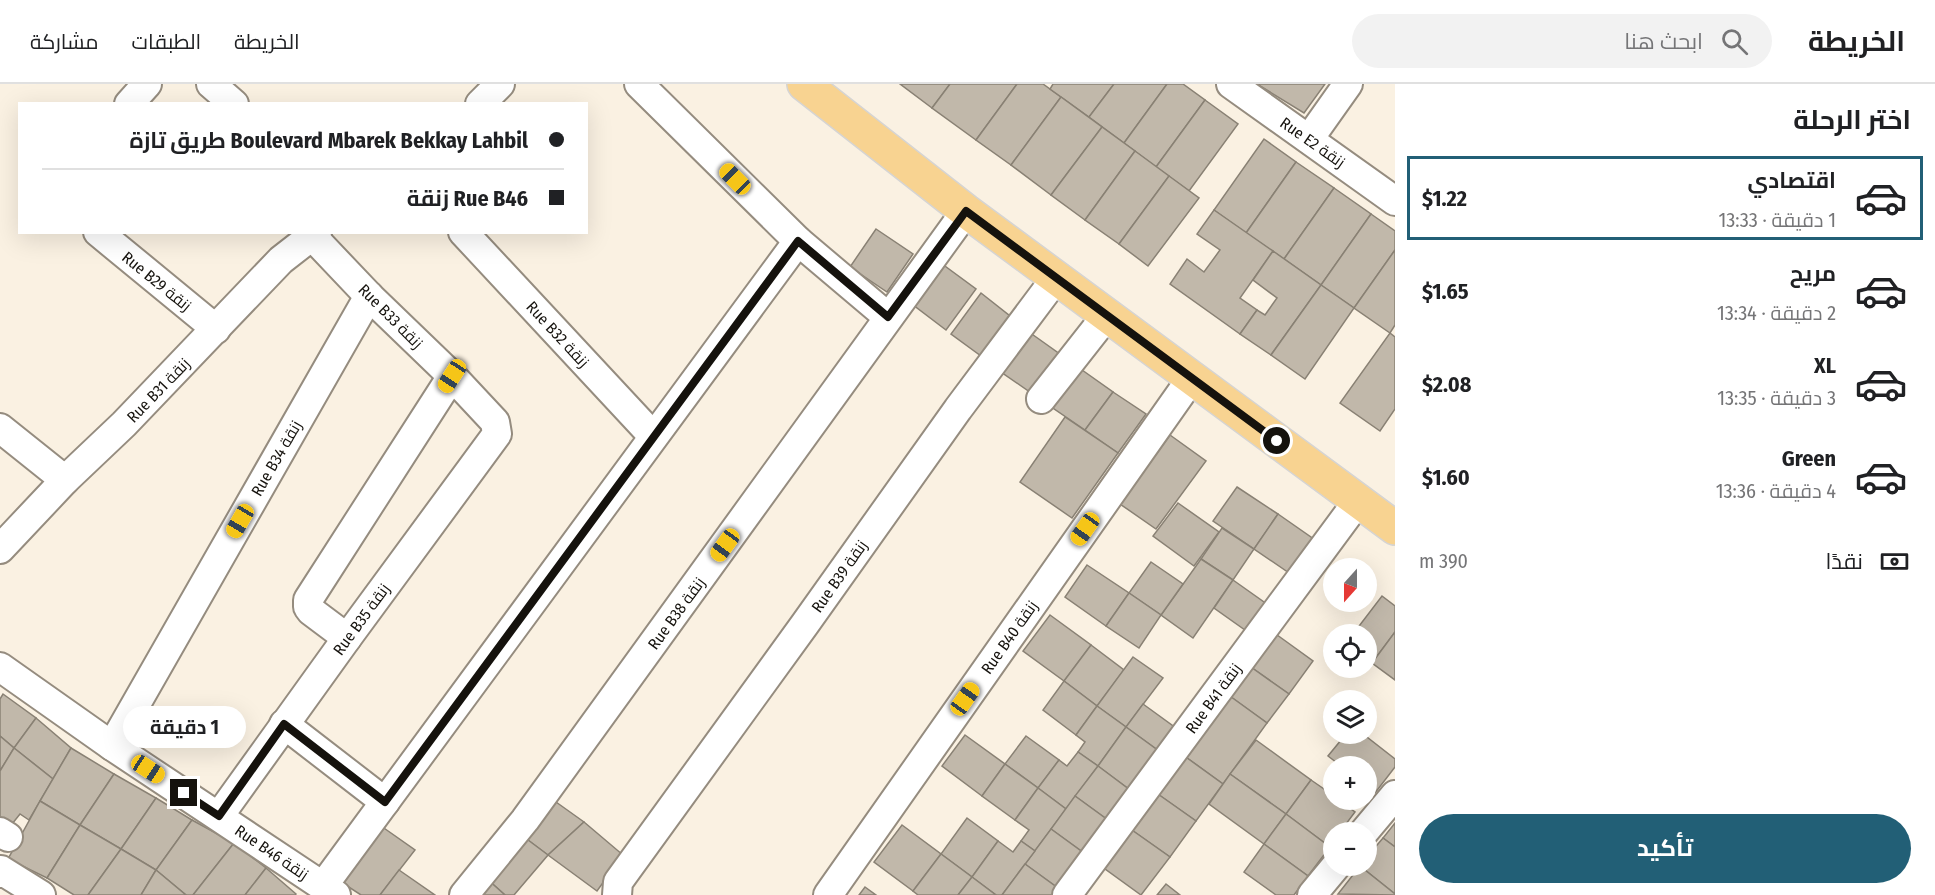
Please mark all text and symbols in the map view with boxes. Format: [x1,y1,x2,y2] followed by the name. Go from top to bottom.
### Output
[1352,14,1772,68] search box
[1718,25,1751,58] icon: search
[1808,25,1905,58] text: الخريطة
[1624,28,1703,55] text: ابحث هنا
[30,29,99,55] text: مشاركة
[132,29,201,55] text: الطبقات
[234,29,300,55] text: الخريطة
[1793,104,1911,136] text: اختر الرحلة
[1277,113,1349,172] street label: Rue E2 زنقة
[129,127,528,154] text: Boulevard Mbarek Bekkay Lahbil طريق تازة
[716,160,754,198] car
[1747,167,1836,194] text: اقتصادي
[1854,171,1908,225] icon: car
[407,185,528,212] text: Rue B46 زنقة
[1422,185,1467,212] text: $1.22
[1719,208,1836,232] text: 1 دقيقة · 13:33
[118,248,195,315] street label: Rue B29 زنقة
[1790,260,1836,287] text: مريح
[1854,264,1908,318] icon: car
[1422,278,1469,305] text: $1.65
[354,280,427,353] street label: Rue B33 زنقة
[522,297,593,371] street label: Rue B32 زنقة
[1717,301,1836,325] text: 2 دقيقة · 13:34
[1814,352,1836,379] text: XL
[123,354,194,427] street label: Rue B31 زنقة
[435,356,469,396] car
[1854,357,1908,411] icon: car
[1422,371,1471,398] text: $2.08
[1717,386,1836,410] text: 3 دقيقة · 13:35
[247,417,306,499] street label: Rue B34 زنقة
[1263,427,1290,454] route start
[1782,445,1836,472] text: Green
[1854,450,1908,504] icon: car
[1422,464,1470,491] text: $1.60
[1716,479,1836,503] text: 4 دقيقة · 13:36
[223,501,257,541] car
[1067,509,1103,549] car
[707,525,743,565] car
[808,536,871,616] street label: Rue B39 زنقة
[1878,545,1911,578] icon: cash
[1825,548,1863,575] text: نقدًا
[1419,549,1468,573] text: 390 m
[1323,558,1377,612] north arrow
[1323,558,1377,876] map controls
[644,574,709,653] street label: Rue B38 زنقة
[329,580,394,659] street label: Rue B35 زنقة
[977,597,1042,678] street label: Rue B40 زنقة
[1323,624,1377,678] button: locate
[1182,659,1245,737] street label: Rue B41 زنقة
[947,679,983,719] car
[1323,690,1377,744] button: layers
[122,706,246,748] callout: 1 دقيقة
[150,715,219,739] text: 1 دقيقة
[128,752,168,786] car
[1323,756,1377,810] button: +
[170,779,197,806] route end
[1419,814,1911,883] button: تأكيد
[231,821,312,884] street label: Rue B46 زنقة
[1323,822,1377,876] button: −

